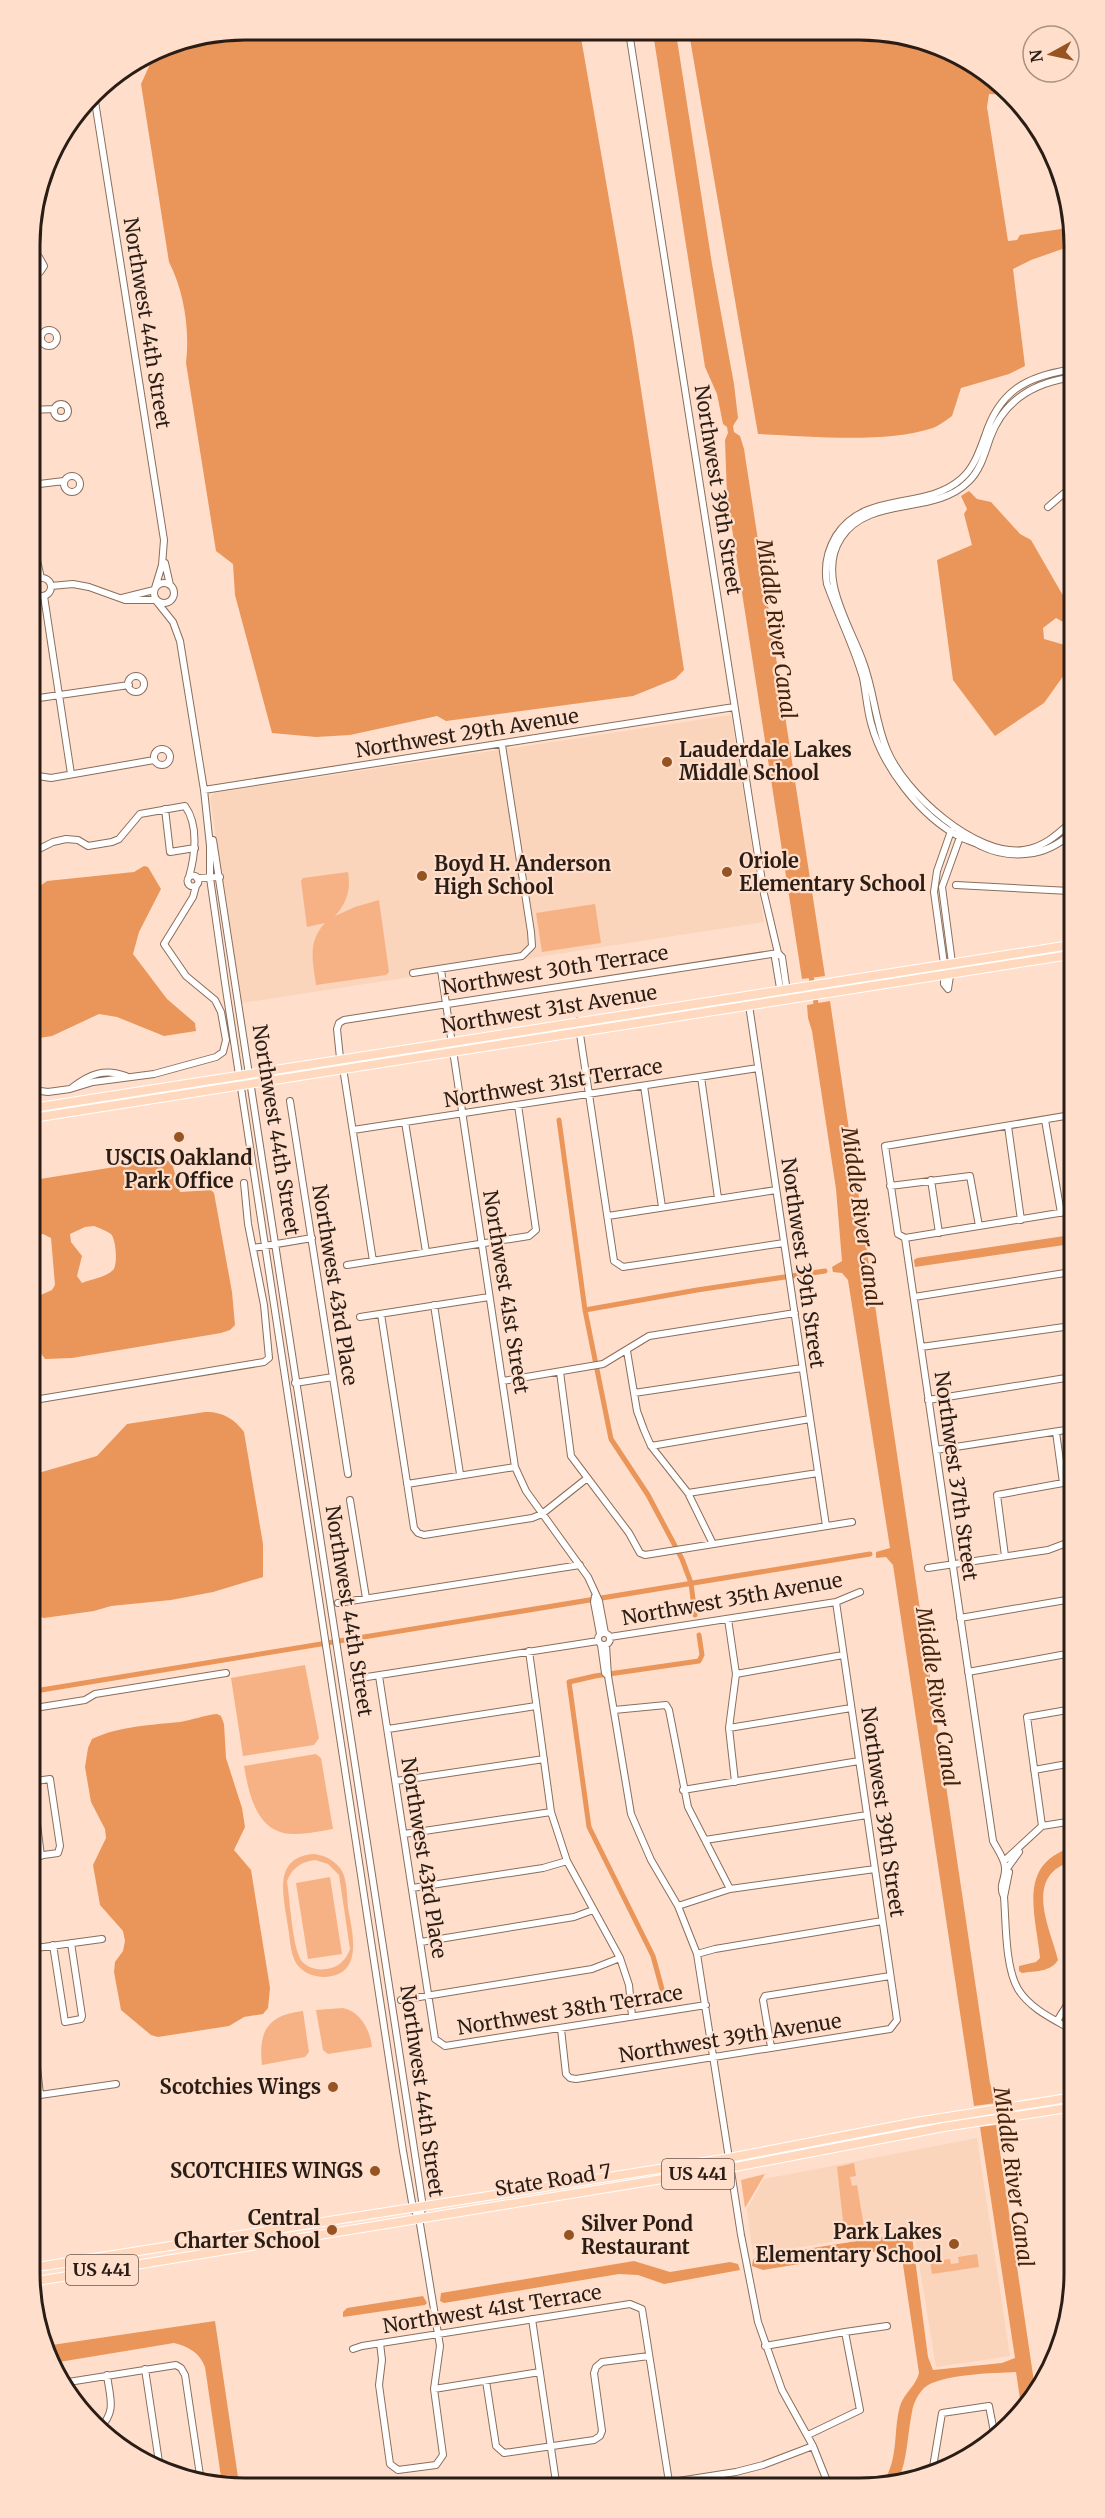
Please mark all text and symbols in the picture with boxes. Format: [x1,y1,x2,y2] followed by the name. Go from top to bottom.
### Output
[1021,24,1081,84] north arrow
[1025,48,1047,64] text: N
[118,216,177,430] street label: Northwest 44th Street
[690,383,747,597] street label: Northwest 39th Street
[750,536,802,721] water label: Middle River Canal
[354,703,580,762] street label: Northwest 29th Avenue
[679,737,852,785] place label: Lauderdale Lakes Middle School
[660,755,674,769] marker: Lauderdale Lakes Middle School
[739,848,926,896] place label: Oriole Elementary School
[434,851,612,899] place label: Boyd H. Anderson High School
[720,865,734,879] marker: Oriole Elementary School
[415,869,429,883] marker: Boyd H. Anderson High School
[440,939,670,1000] street label: Northwest 30th Terrace
[439,979,659,1038] street label: Northwest 31st Avenue
[247,1023,306,1237] street label: Northwest 44th Street
[442,1053,664,1112] street label: Northwest 31st Terrace
[835,1124,887,1309] water label: Middle River Canal
[172,1130,186,1144] marker: USCIS Oakland Park Office
[105,1145,253,1193] place label: USCIS Oakland Park Office
[776,1156,831,1370] street label: Northwest 39th Street
[307,1183,364,1387] street label: Northwest 43rd Place
[478,1188,535,1396] street label: Northwest 41st Street
[929,1370,984,1582] street label: Northwest 37th Street
[320,1504,379,1718] street label: Northwest 44th Street
[620,1567,844,1630] street label: Northwest 35th Avenue
[910,1604,965,1789] water label: Middle River Canal
[856,1705,911,1919] street label: Northwest 39th Street
[396,1756,453,1960] street label: Northwest 43rd Place
[455,1979,684,2040] street label: Northwest 38th Terrace
[395,1984,450,2199] street label: Northwest 44th Street
[617,2008,843,2067] street label: Northwest 39th Avenue
[160,2074,321,2099] place label: Scotchies Wings
[326,2080,340,2094] marker: Scotchies Wings
[987,2084,1039,2269] water label: Middle River Canal
[170,2158,363,2183] place label: SCOTCHIES WINGS
[493,2158,613,2201] street label: State Road 7
[662,2159,734,2189] road number: US 441
[368,2164,382,2178] marker: SCOTCHIES WINGS
[174,2205,320,2253] place label: Central Charter School
[581,2211,693,2259] place label: Silver Pond Restaurant
[755,2219,942,2267] place label: Park Lakes Elementary School
[325,2223,339,2237] marker: Central Charter School
[562,2228,576,2242] marker: Silver Pond Restaurant
[947,2237,961,2251] marker: Park Lakes Elementary School
[66,2255,138,2285] road number: US 441
[381,2279,603,2338] street label: Northwest 41st Terrace

